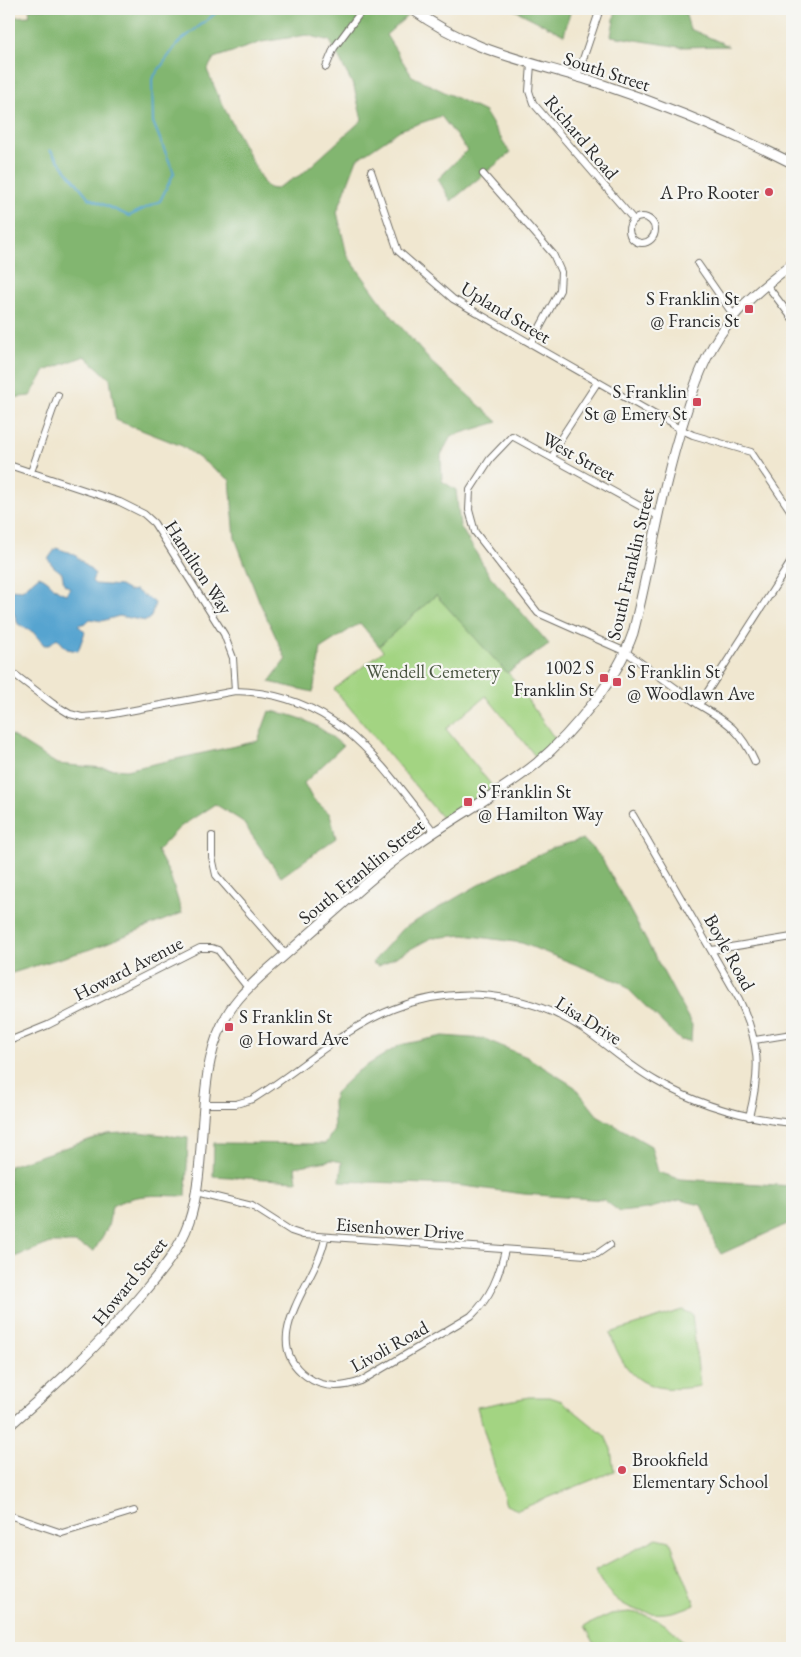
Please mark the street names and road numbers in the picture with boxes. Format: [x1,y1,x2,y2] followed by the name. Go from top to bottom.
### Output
[560,46,653,97] street label: South Street
[539,90,624,185] street label: Richard Road
[456,276,555,349] street label: Upland Street
[537,426,620,487] street label: West Street
[601,486,660,643] street label: South Franklin Street
[159,515,239,620] street label: Hamilton Way
[293,813,430,930] street label: South Franklin Street
[698,909,761,995] street label: Boyle Road
[69,930,187,1007] street label: Howard Avenue
[551,990,627,1051] street label: Lisa Drive
[335,1212,465,1245] street label: Eisenhower Drive
[86,1232,173,1330] street label: Howard Street
[346,1315,433,1378] street label: Livoli Road

